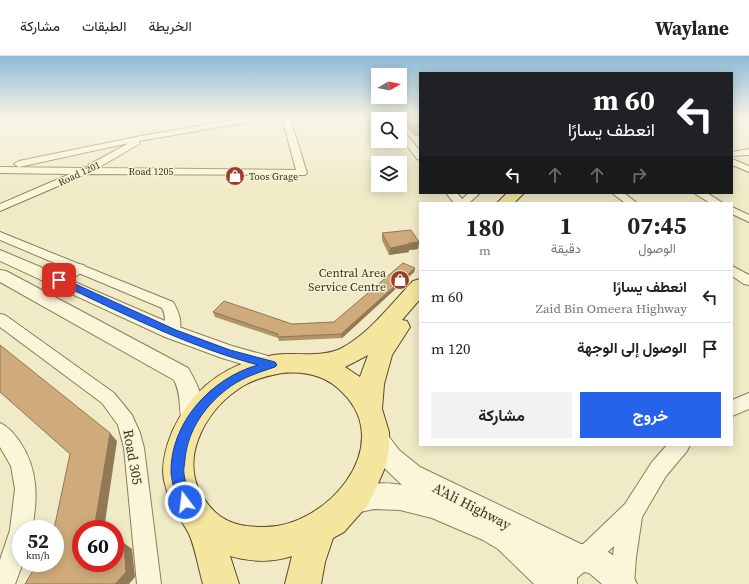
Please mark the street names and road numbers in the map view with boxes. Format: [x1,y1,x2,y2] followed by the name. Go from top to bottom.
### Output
[56,158,102,189] street label: Road 1201
[129,165,174,178] street label: Road 1205
[118,428,148,486] street label: Road 305
[429,478,515,535] street label: A'Ali Highway

